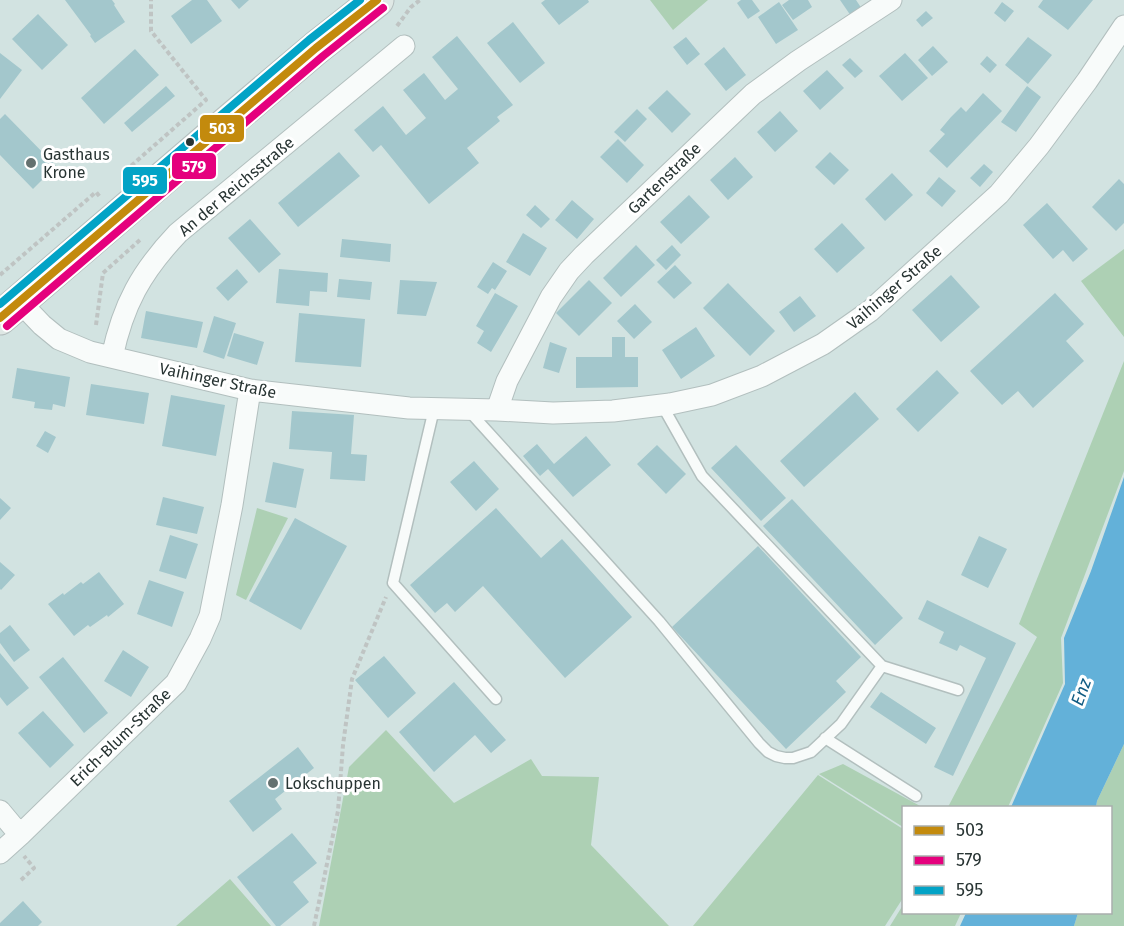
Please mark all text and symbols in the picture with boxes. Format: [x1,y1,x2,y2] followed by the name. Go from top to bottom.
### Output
[199,114,245,143] line badge: 503
[209,119,235,138] text: 503
[175,133,298,240] street label: An der Reichsstraße
[184,136,196,148] unlabelled marker
[624,139,705,218] street label: Gartenstraße
[43,145,110,182] place label: Gasthaus Krone
[171,152,217,180] line badge: 579
[24,156,38,170] marker: Gasthaus Krone
[182,157,206,176] text: 579
[122,166,168,195] line badge: 595
[132,171,158,190] text: 595
[843,241,945,334] street label: Vaihinger Straße
[158,359,278,402] street label: Vaihinger Straße
[1066,675,1096,709] water label: Enz
[66,684,175,790] street label: Erich-Blum-Straße
[285,774,381,793] place label: Lokschuppen
[266,776,280,790] marker: Lokschuppen
[902,806,1112,914] legend
[956,819,984,841] text: 503
[956,849,982,871] text: 579
[956,879,983,901] text: 595

